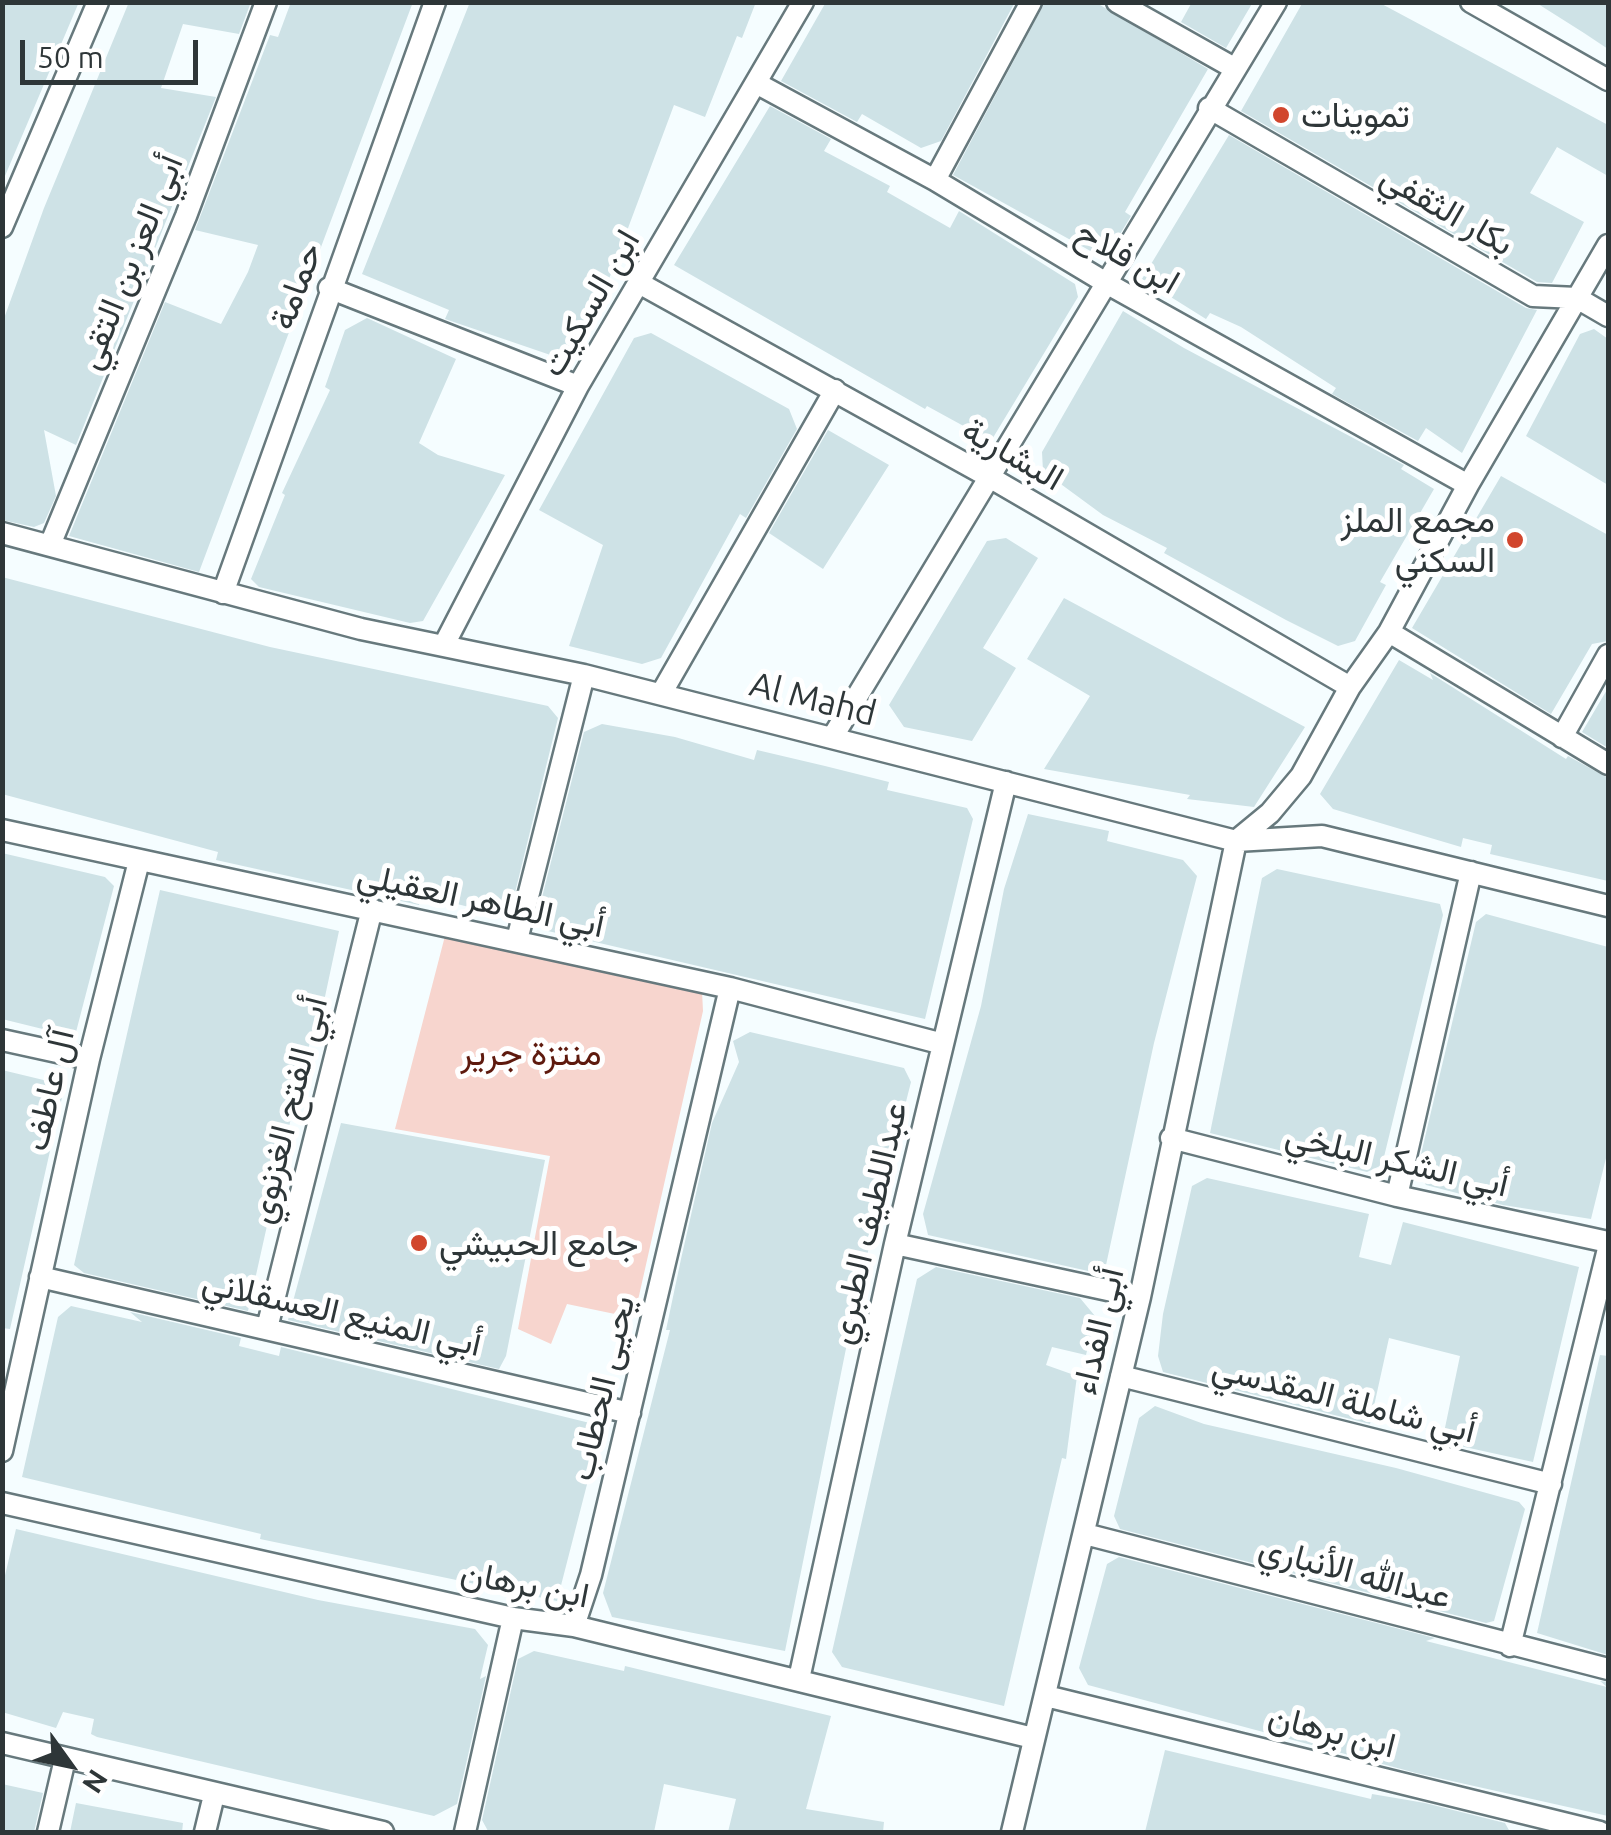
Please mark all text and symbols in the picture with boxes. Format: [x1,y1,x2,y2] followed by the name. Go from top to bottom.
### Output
[25,20,202,82] scale bar
[37,40,104,74] text: 50 m
[1301,94,1410,136] place label: تموينات
[1270,104,1292,126] marker: تموينات
[68,149,192,375] street label: أبي العز بن التقي
[1373,155,1521,265] street label: بكار الثقفي
[1069,211,1187,303] street label: ابن فلاح
[531,222,649,384] street label: ابن السكيت
[261,237,331,335] street label: حمامة
[955,408,1071,500] street label: البشارية
[1340,499,1495,581] place label: مجمع الملز السكني
[1504,529,1526,551] marker: مجمع الملز السكني
[745,663,881,735] street label: Al Mahd
[354,853,608,947] street label: أبي الطاهر العقيلي
[240,992,336,1228] street label: أبي الفتح الغزنوي
[15,1025,83,1155] street label: آل عاطف
[460,1032,602,1074] park label: منتزة جرير
[820,1098,916,1348] street label: عبداللطيف الطبري
[1281,1114,1513,1206] street label: أبي الشكر البلخي
[439,1222,638,1264] place label: جامع الحبيشي
[408,1232,430,1254] marker: جامع الحبيشي
[198,1260,486,1366] street label: أبي المنيع العسقلاني
[1063,1263,1133,1399] street label: أبي الفداء
[560,1291,644,1485] street label: يحيى الحطاب
[1208,1346,1480,1452] street label: أبي شاملة المقدسي
[1254,1526,1456,1618] street label: عبدالله الأنباري
[457,1551,593,1617] street label: ابن برهان
[1264,1695,1400,1767] street label: ابن برهان
[20,1715,120,1815] north arrow
[77,1764,114,1799] text: N

